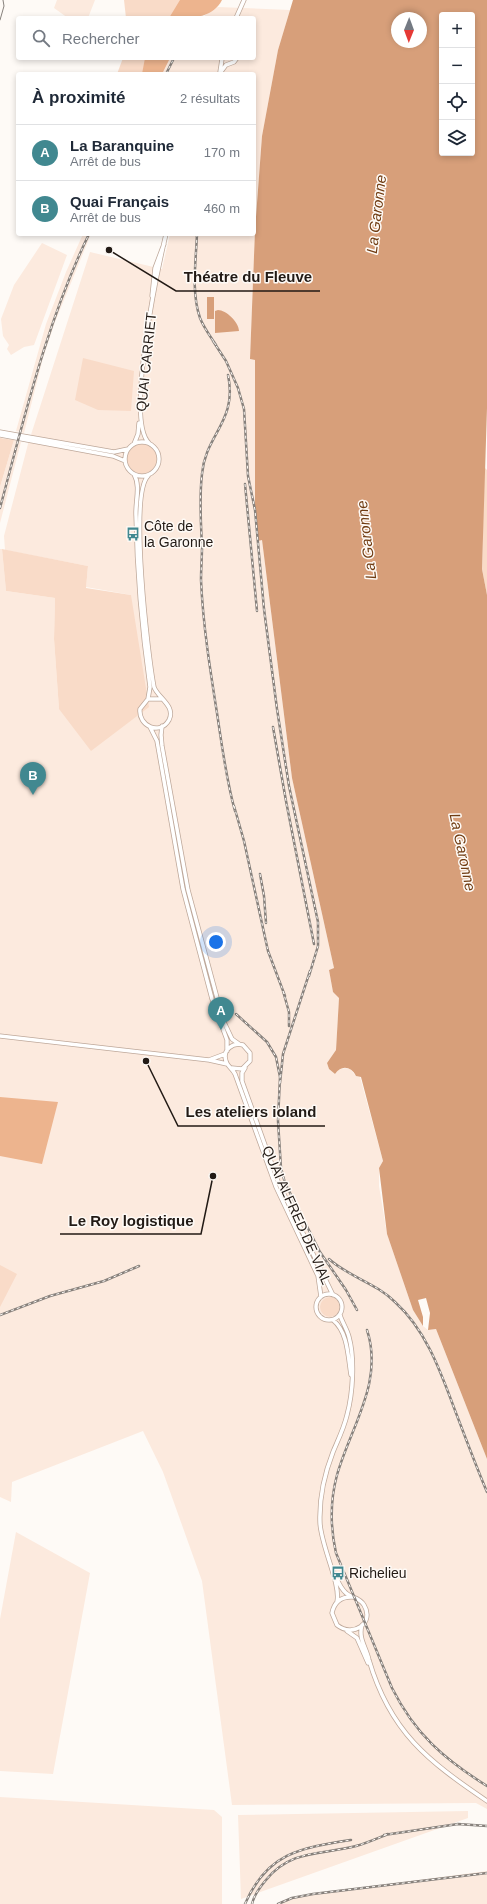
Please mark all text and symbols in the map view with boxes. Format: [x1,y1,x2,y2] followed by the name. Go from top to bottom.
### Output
[391,12,427,48] north arrow
[439,12,475,156] map controls
[439,12,475,48] button: +
[16,16,256,60] search box
[30,27,52,49] icon: search
[62,30,140,47] text: Rechercher
[439,48,475,84] button: −
[439,84,475,120] button: locate
[32,88,126,107] text: À proximité
[180,91,240,106] text: 2 résultats
[439,120,475,156] button: layers
[70,137,174,154] text: La Baranquine
[40,145,50,160] text: A
[204,145,240,160] text: 170 m
[70,154,141,169] text: Arrêt de bus
[363,174,389,254] water label: La Garonne
[70,193,169,210] text: Quai Français
[40,201,50,216] text: B
[204,201,240,216] text: 460 m
[70,210,141,225] text: Arrêt de bus
[176,264,320,291] callout: Théatre du Fleuve
[184,268,312,285] text: Théatre du Fleuve
[133,311,159,412] street label: QUAI CARRIET
[353,500,379,580] water label: La Garonne
[144,518,213,550] place label: Côte de la Garonne
[125,526,141,542] bus stop icon: Côte de la Garonne
[20,762,46,795] pin: B
[446,811,480,893] water label: La Garonne
[206,932,226,952] your location
[208,997,234,1030] pin: A
[178,1099,325,1126] callout: Les ateliers ioland
[186,1103,316,1120] text: Les ateliers ioland
[259,1143,335,1287] street label: QUAI ALFRED DE VIAL
[60,1207,201,1234] callout: Le Roy logistique
[68,1212,194,1229] text: Le Roy logistique
[330,1565,346,1581] bus stop icon: Richelieu
[349,1565,407,1581] place label: Richelieu

